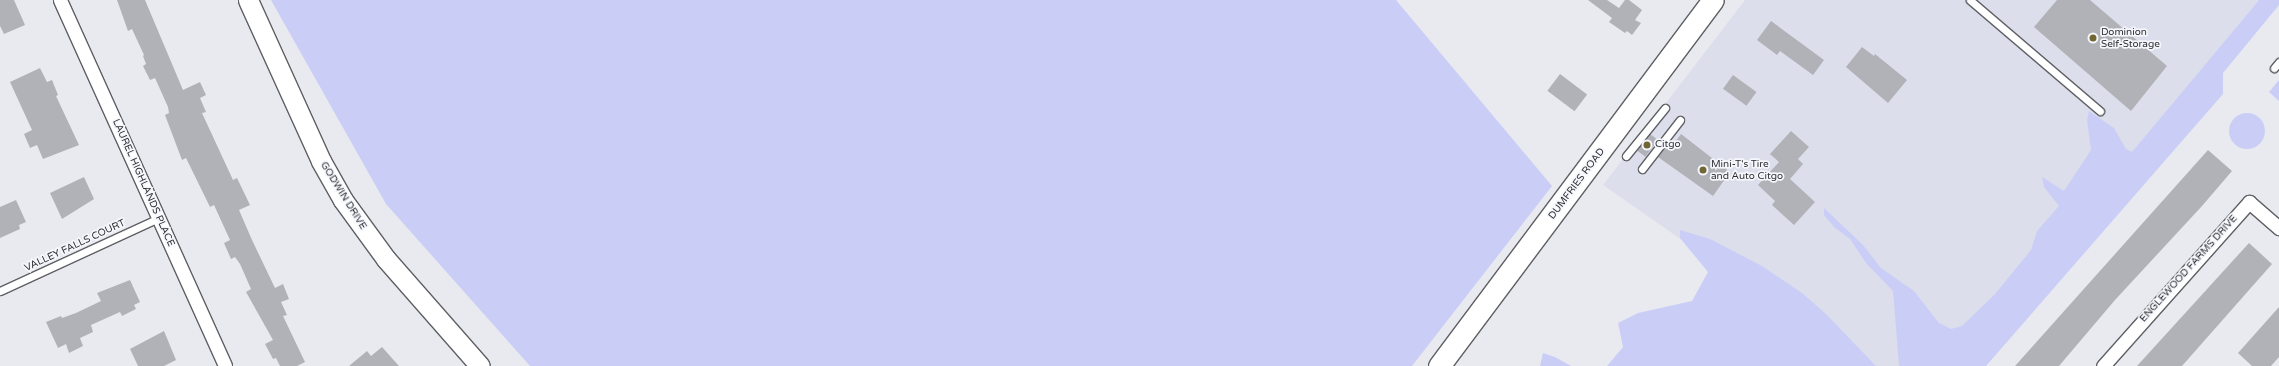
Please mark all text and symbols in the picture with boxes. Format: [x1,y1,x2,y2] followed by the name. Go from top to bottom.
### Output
[2101,26,2160,50] place label: Dominion Self-Storage
[2088,33,2098,43] marker: Dominion Self-Storage
[109,118,177,248] street label: LAUREL HIGHLANDS PLACE
[1655,139,1681,151] place label: Citgo
[1642,140,1652,150] marker: Citgo
[1546,146,1608,222] street label: DUMFRIES ROAD
[1711,158,1783,182] place label: Mini-T's Tire and Auto Citgo
[317,160,369,232] street label: GODWIN DRIVE
[1698,165,1708,175] marker: Mini-T's Tire and Auto Citgo
[2138,213,2240,325] street label: ENGLEWOOD FARMS DRIVE
[23,217,127,275] street label: VALLEY FALLS COURT

